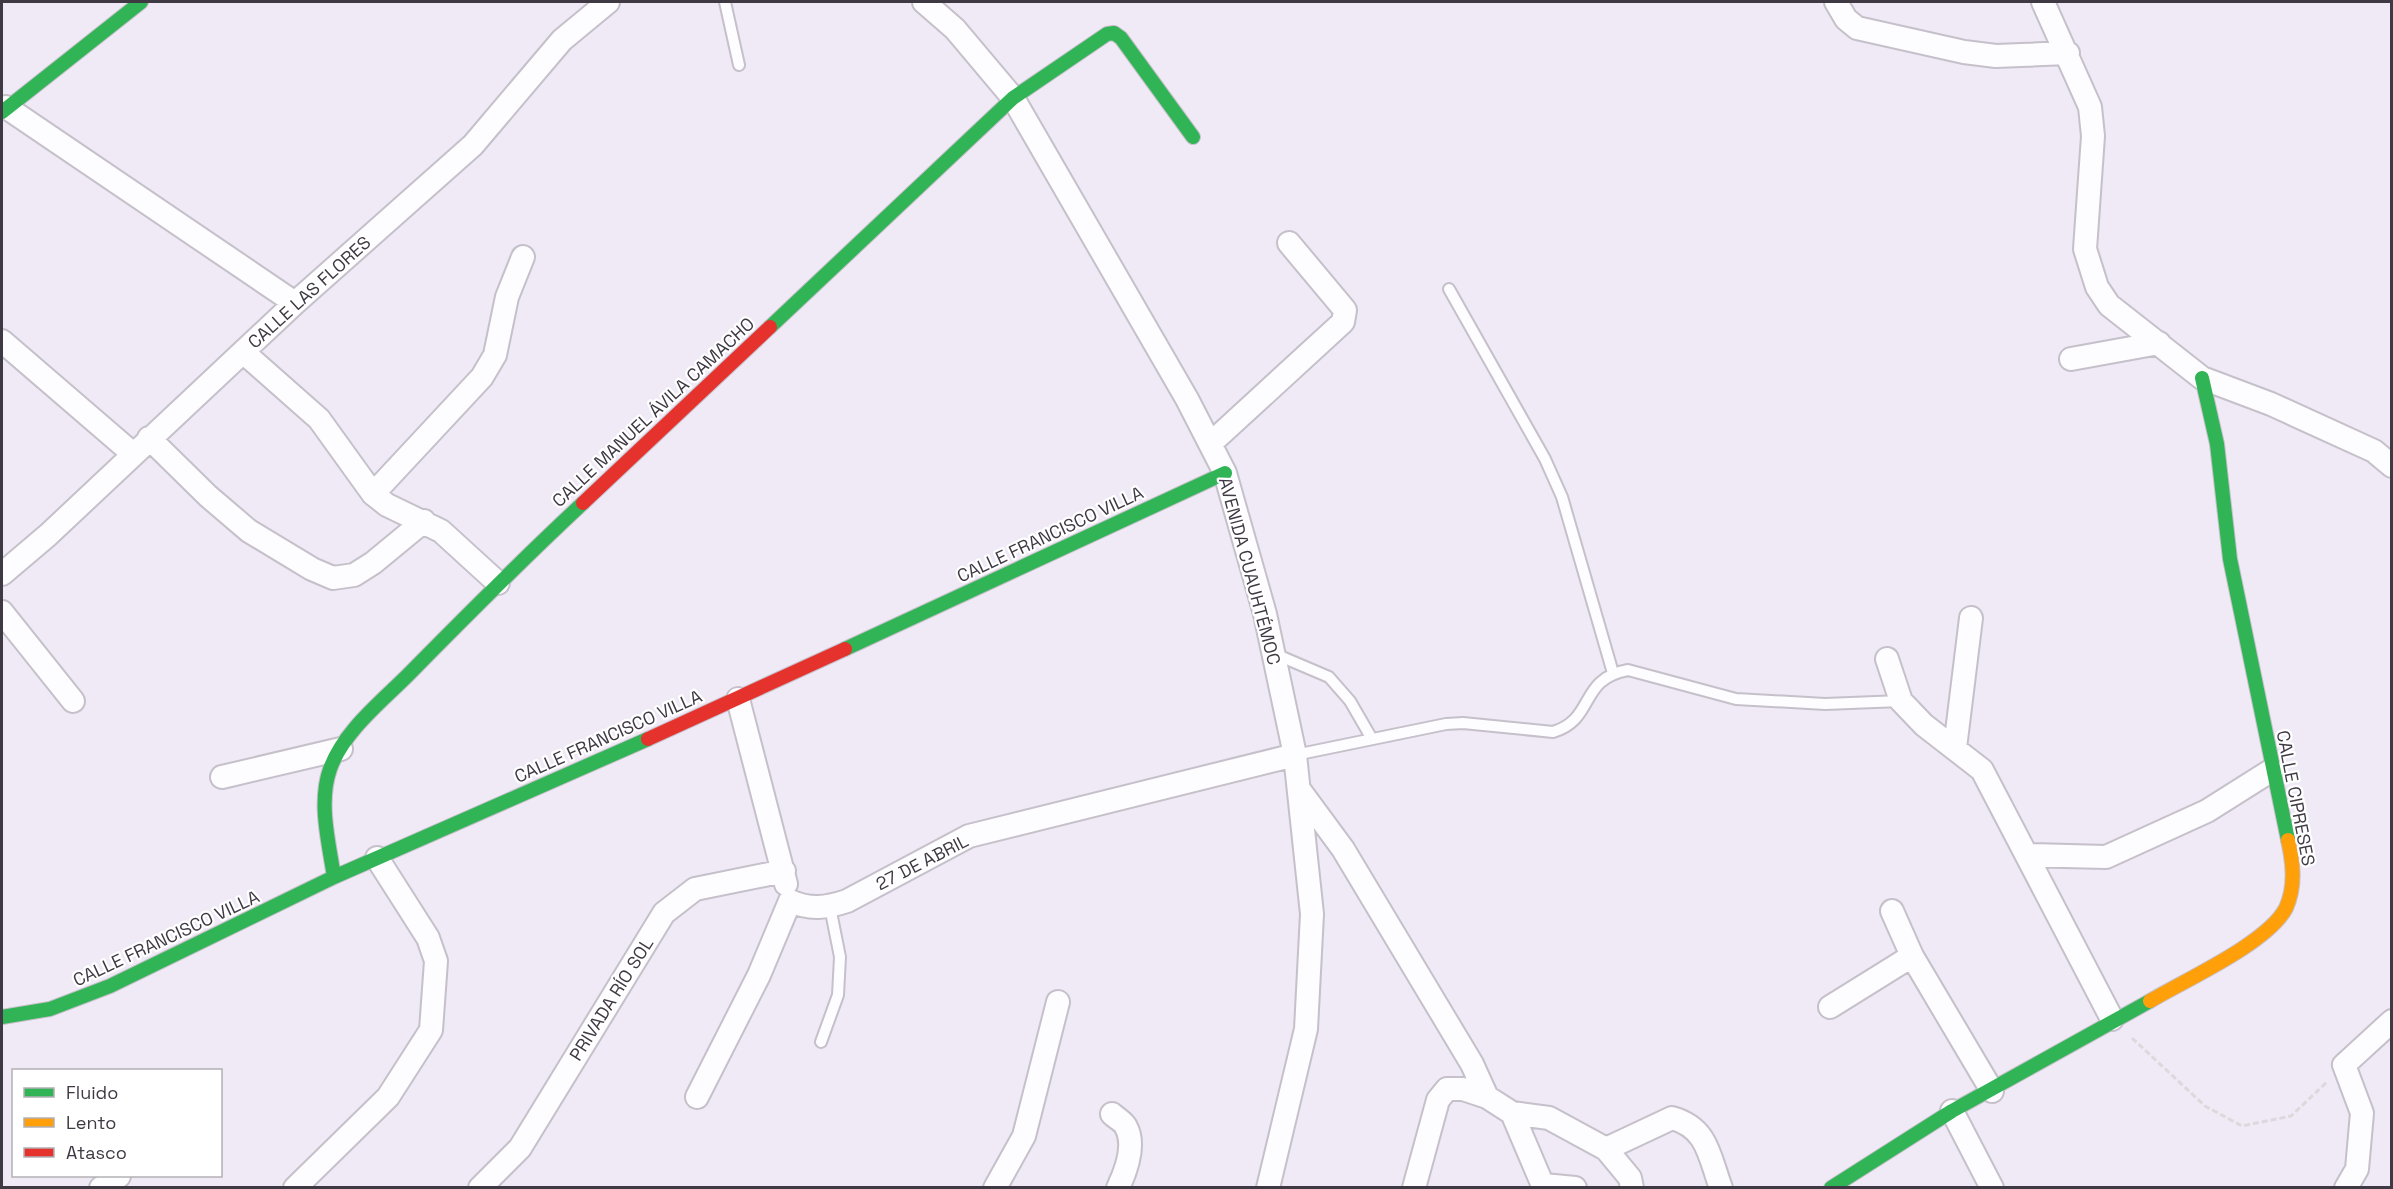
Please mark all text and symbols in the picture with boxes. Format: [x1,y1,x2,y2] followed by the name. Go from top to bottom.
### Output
[243,231,375,353] street label: CALLE LAS FLORES
[547,312,759,512] street label: CALLE MANUEL ÁVILA CAMACHO
[1214,475,1286,667] street label: AVENIDA CUAUHTÉMOC
[953,481,1147,587] street label: CALLE FRANCISCO VILLA
[511,684,705,788] street label: CALLE FRANCISCO VILLA
[2272,728,2320,868] street label: CALLE CIPRESES
[872,829,972,895] street label: 27 DE ABRIL
[69,885,263,991] street label: CALLE FRANCISCO VILLA
[564,933,658,1065] street label: PRIVADA RÍO SOL
[12,1069,222,1177] legend
[66,1081,118,1104] text: Fluido
[66,1111,116,1134] text: Lento
[66,1141,127,1164] text: Atasco

